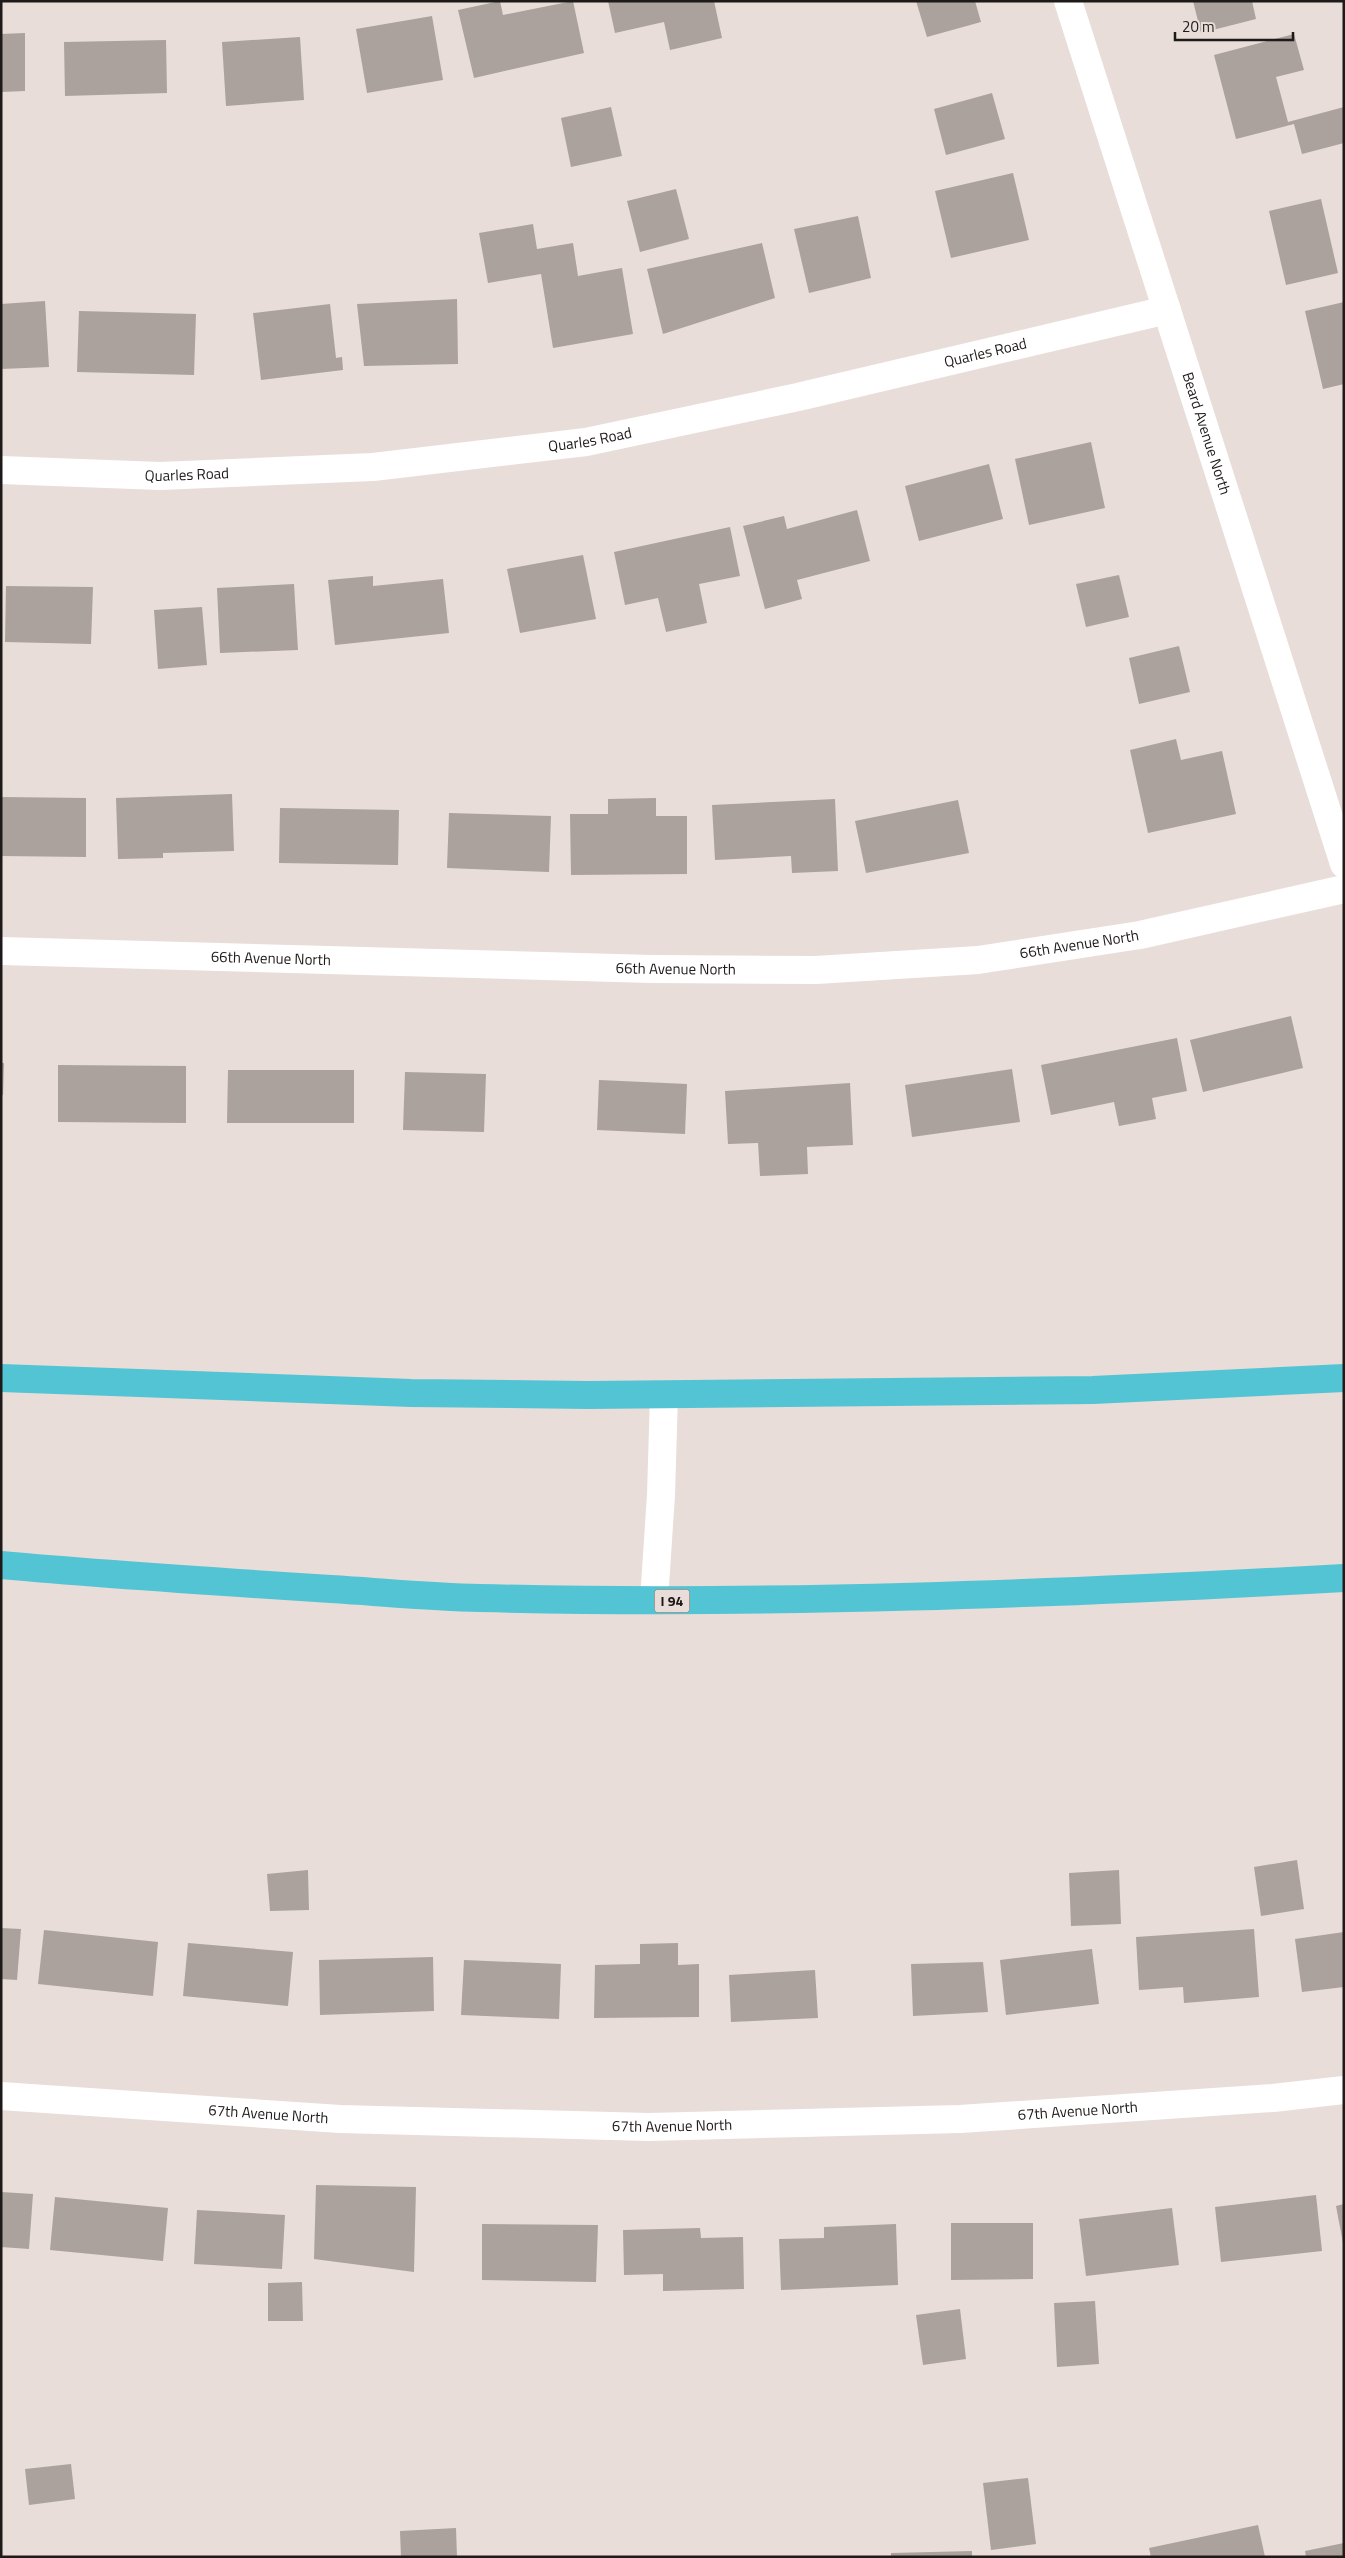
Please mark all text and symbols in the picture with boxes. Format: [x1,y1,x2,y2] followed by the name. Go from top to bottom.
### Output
[1175,10,1292,42] scale bar
[1182,15,1215,38] text: 20 m
[942,331,1029,373] street label: Quarles Road
[1176,369,1237,497] street label: Beard Avenue North
[547,421,634,457] street label: Quarles Road
[144,461,230,487] street label: Quarles Road
[1018,923,1140,964] street label: 66th Avenue North
[210,945,331,971] street label: 66th Avenue North
[615,956,736,981] street label: 66th Avenue North
[654,1590,690,1612] road number: I 94
[1017,2095,1138,2126] street label: 67th Avenue North
[208,2098,329,2129] street label: 67th Avenue North
[612,2113,732,2138] street label: 67th Avenue North

